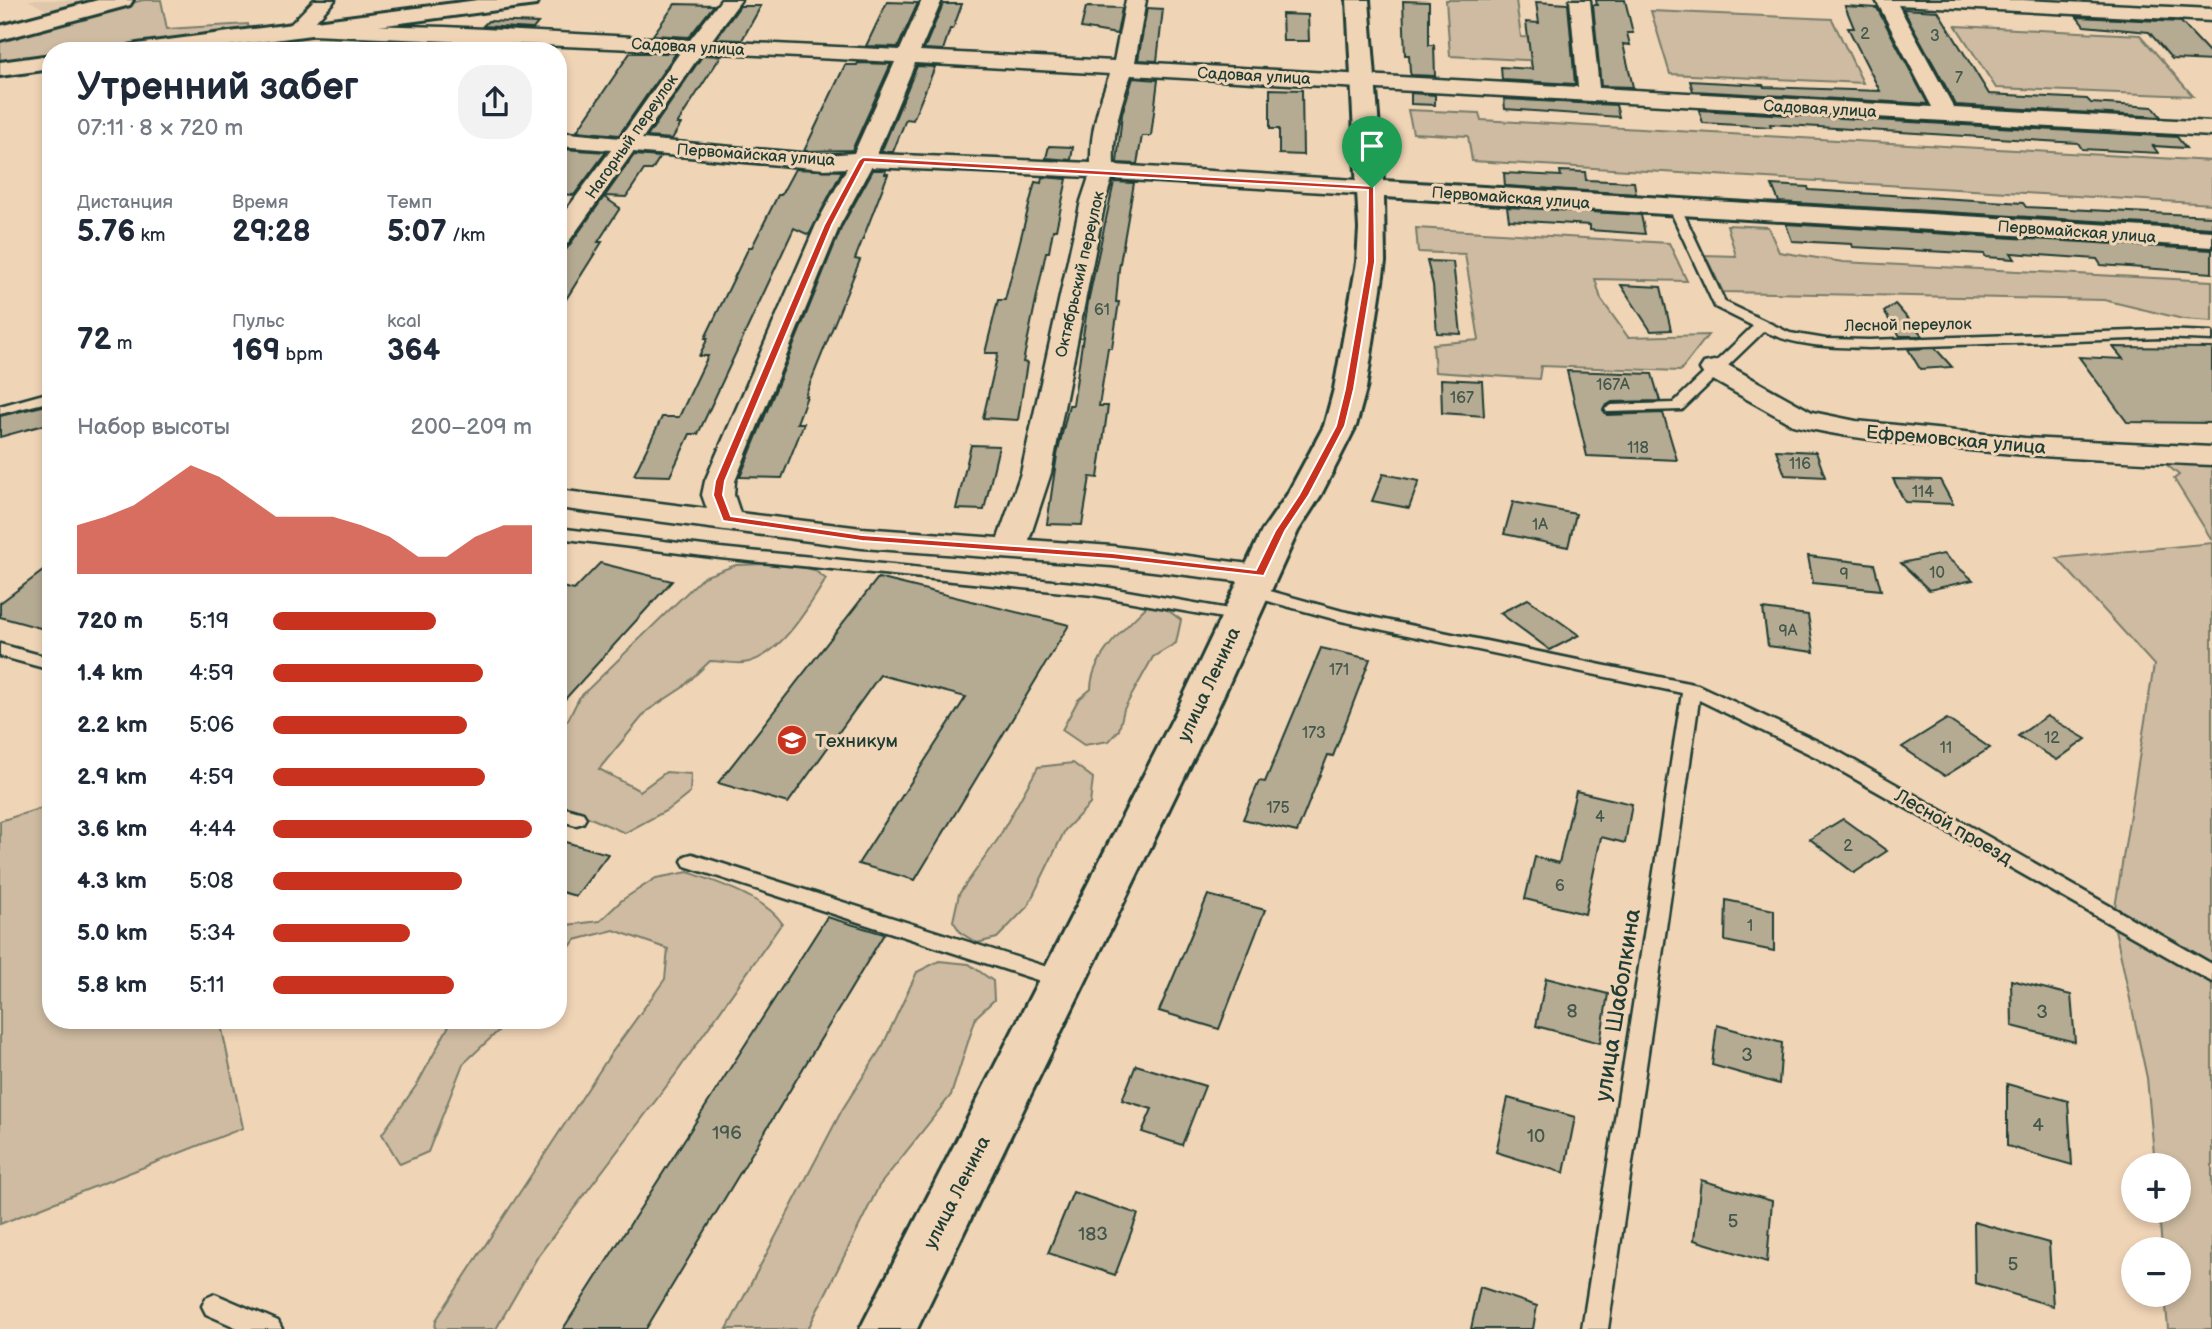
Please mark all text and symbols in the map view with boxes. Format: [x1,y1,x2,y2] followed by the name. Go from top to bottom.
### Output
[1860,25,1870,44] house number: 2
[1930,27,1940,46] house number: 3
[631,35,746,60] street label: Садовая улица
[1197,64,1312,89] street label: Садовая улица
[77,65,359,110] text: Утренний забег
[458,65,532,139] button: share
[1955,69,1963,88] house number: 7
[582,70,683,203] street label: Нагорный переулок
[1763,97,1878,122] street label: Садовая улица
[77,114,243,142] text: 07:11 · 8 × 720 m
[1342,116,1402,188] pin
[1353,127,1391,165] icon: arrive
[676,140,836,171] street label: Первомайская улица
[1431,183,1591,214] street label: Первомайская улица
[1052,189,1109,359] street label: Октябрьский переулок
[77,191,173,214] text: Дистанция
[232,191,288,214] text: Время
[387,191,432,214] text: Темп
[77,214,135,250] text: 5.76
[232,214,311,250] text: 29:28
[387,214,447,250] text: 5:07
[1997,217,2157,248] street label: Первомайская улица
[135,224,166,247] text: km
[447,224,486,247] text: /km
[1094,301,1110,320] house number: 61
[232,310,285,333] text: Пульс
[387,310,421,333] text: kcal
[1843,315,1972,336] street label: Лесной переулок
[77,322,112,358] text: 72
[112,332,132,355] text: m
[232,333,280,369] text: 169
[387,333,440,369] text: 364
[280,343,323,366] text: bpm
[1596,376,1630,395] house number: 167А
[1450,389,1474,408] house number: 167
[77,413,230,441] text: Набор высоты
[411,413,532,441] text: 200–209 m
[1865,421,2047,460] street label: Ефремовская улица
[1627,439,1649,458] house number: 118
[1789,455,1811,474] house number: 116
[1912,483,1934,502] house number: 114
[1532,516,1548,535] house number: 1А
[1929,564,1945,583] house number: 10
[1839,565,1849,584] house number: 9
[77,607,143,635] text: 720 m
[189,607,229,635] text: 5:19
[1779,622,1798,641] house number: 9А
[1173,624,1246,746] street label: улица Ленина
[77,659,143,687] text: 1.4 km
[189,659,234,687] text: 4:59
[1329,661,1349,680] house number: 171
[77,711,148,739] text: 2.2 km
[189,711,234,739] text: 5:06
[775,723,809,757] school or university icon: Техникум
[1302,724,1326,743] house number: 173
[2044,729,2060,748] house number: 12
[815,730,898,753] place label: Техникум
[1940,739,1952,758] house number: 11
[77,763,147,791] text: 2.9 km
[189,763,234,791] text: 4:59
[1890,784,2016,870] street label: Лесной проезд
[1266,799,1290,818] house number: 175
[1595,808,1605,827] house number: 4
[77,815,147,843] text: 3.6 km
[189,815,236,843] text: 4:44
[1843,837,1853,856] house number: 2
[77,867,147,895] text: 4.3 km
[189,867,234,895] text: 5:08
[1555,877,1565,896] house number: 6
[1589,906,1647,1104] street label: улица Шаболкина
[1747,917,1753,936] house number: 1
[77,919,148,947] text: 5.0 km
[189,919,235,947] text: 5:34
[77,971,147,999] text: 5.8 km
[189,971,225,999] text: 5:11
[1566,1000,1578,1023] house number: 8
[2036,1001,2048,1024] house number: 3
[1741,1044,1753,1067] house number: 3
[2032,1114,2044,1137] house number: 4
[712,1122,742,1145] house number: 196
[1527,1125,1545,1148] house number: 10
[919,1132,996,1253] street label: улица Ленина
[2121,1153,2191,1307] map controls
[2121,1153,2191,1223] button: +
[1728,1210,1739,1233] house number: 5
[1078,1223,1108,1246] house number: 183
[2121,1237,2191,1307] button: −
[2008,1253,2019,1276] house number: 5

